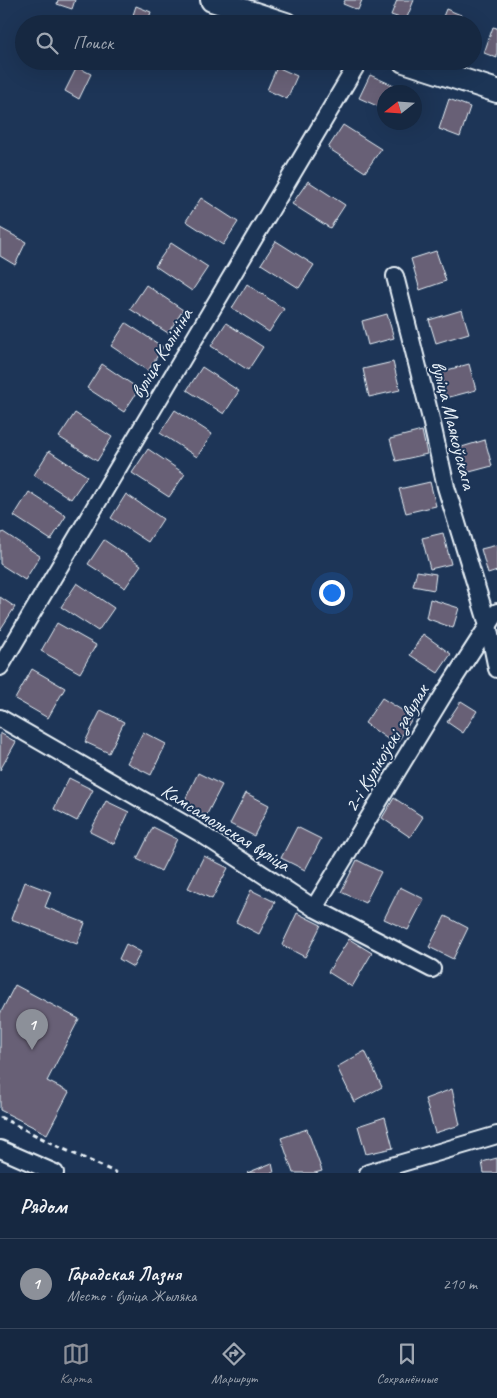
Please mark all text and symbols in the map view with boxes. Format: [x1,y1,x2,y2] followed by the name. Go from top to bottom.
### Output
[15,15,482,70] search box
[33,29,61,57] icon: search
[73,31,113,55] text: Поиск
[377,85,422,130] north arrow
[125,303,199,403] street label: вуліца Калініна
[425,358,482,494] street label: вуліца Маякоўскага
[319,580,345,606] your location
[339,679,436,817] street label: 2-і Кулікоўскі завулак
[157,778,296,878] street label: Камсамольская вуліца
[16,1009,48,1050] pin: 1
[20,1193,67,1219] text: Рядом
[67,1262,181,1286] text: Гарадская Лазня
[32,1274,40,1294] text: 1
[443,1274,477,1294] text: 210 m
[67,1286,197,1306] text: Место · вуліца Жыляка
[60,1340,92,1387] tab: Карта
[211,1340,257,1387] tab: Маршрут
[377,1340,437,1387] tab: Сохранённые

